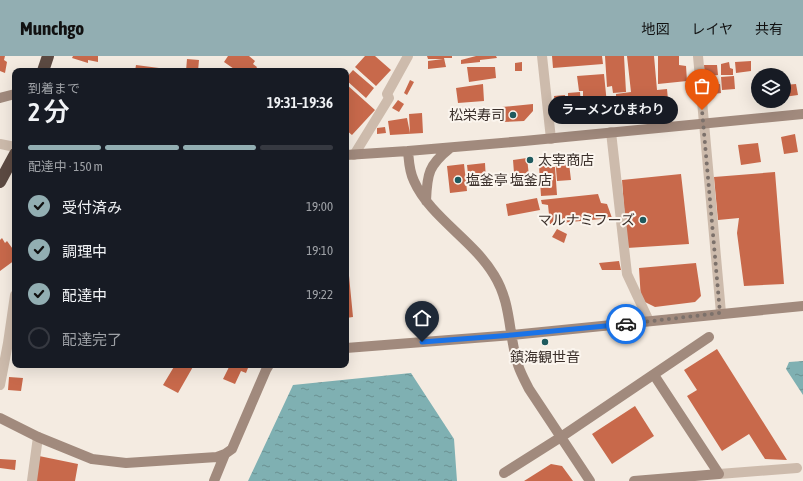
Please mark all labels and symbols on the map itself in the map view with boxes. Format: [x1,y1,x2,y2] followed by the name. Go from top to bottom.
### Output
[685,69,719,110] pin
[548,96,678,124] callout: ラーメンひまわり
[449,107,505,123] place label: 松栄寿司
[508,110,518,120] marker: 松栄寿司
[538,152,594,168] place label: 太宰商店
[525,155,535,165] marker: 太宰商店
[466,172,552,188] place label: 塩釜亭 塩釜店
[453,175,463,185] marker: 塩釜亭 塩釜店
[538,212,635,228] place label: マルナミフーズ
[638,215,648,225] marker: マルナミフーズ
[405,301,439,342] pin
[606,304,646,344] courier
[540,337,550,347] marker: 鎮海観世音
[510,349,580,365] place label: 鎮海観世音

